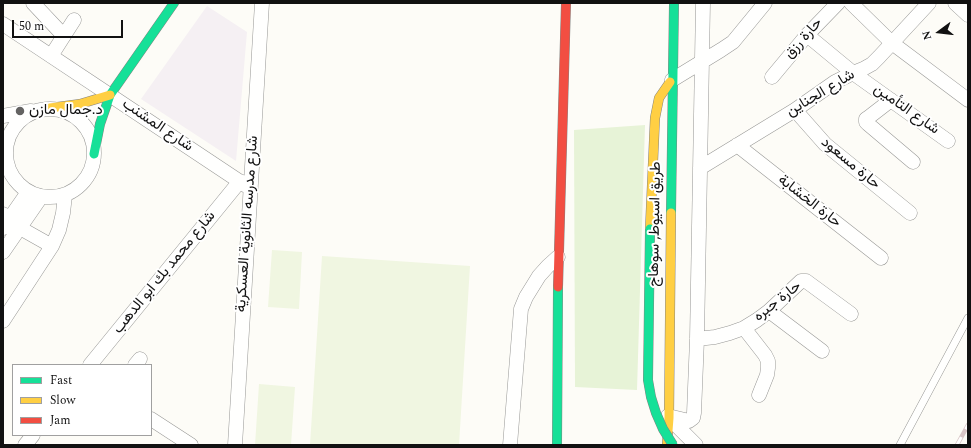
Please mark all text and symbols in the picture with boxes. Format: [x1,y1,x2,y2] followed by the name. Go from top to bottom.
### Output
[14,12,125,38] scale bar
[919,12,959,52] north arrow
[781,15,827,63] street label: حارة رزق
[19,17,44,36] text: 50 m
[918,29,936,42] text: N
[783,66,859,122] street label: شارع الجناين
[870,81,942,139] street label: شارع التأمين
[118,96,196,156] street label: شارع المشنب
[29,102,103,120] place label: د.جمال مازن
[14,105,26,117] marker: د.جمال مازن
[817,134,883,194] street label: حارة مسعود
[233,135,263,313] street label: شارع مدرسه الثانوية العسكرية
[646,161,666,287] street label: طريق اسيوط, سوهاج
[774,172,844,232] street label: حارة الخشابة
[110,208,220,338] street label: شارع محمد بك ابو الدهب
[751,278,805,326] street label: حارة جبره
[12,364,152,436] legend
[50,371,72,390] text: Fast
[50,391,75,410] text: Slow
[50,411,71,430] text: Jam

